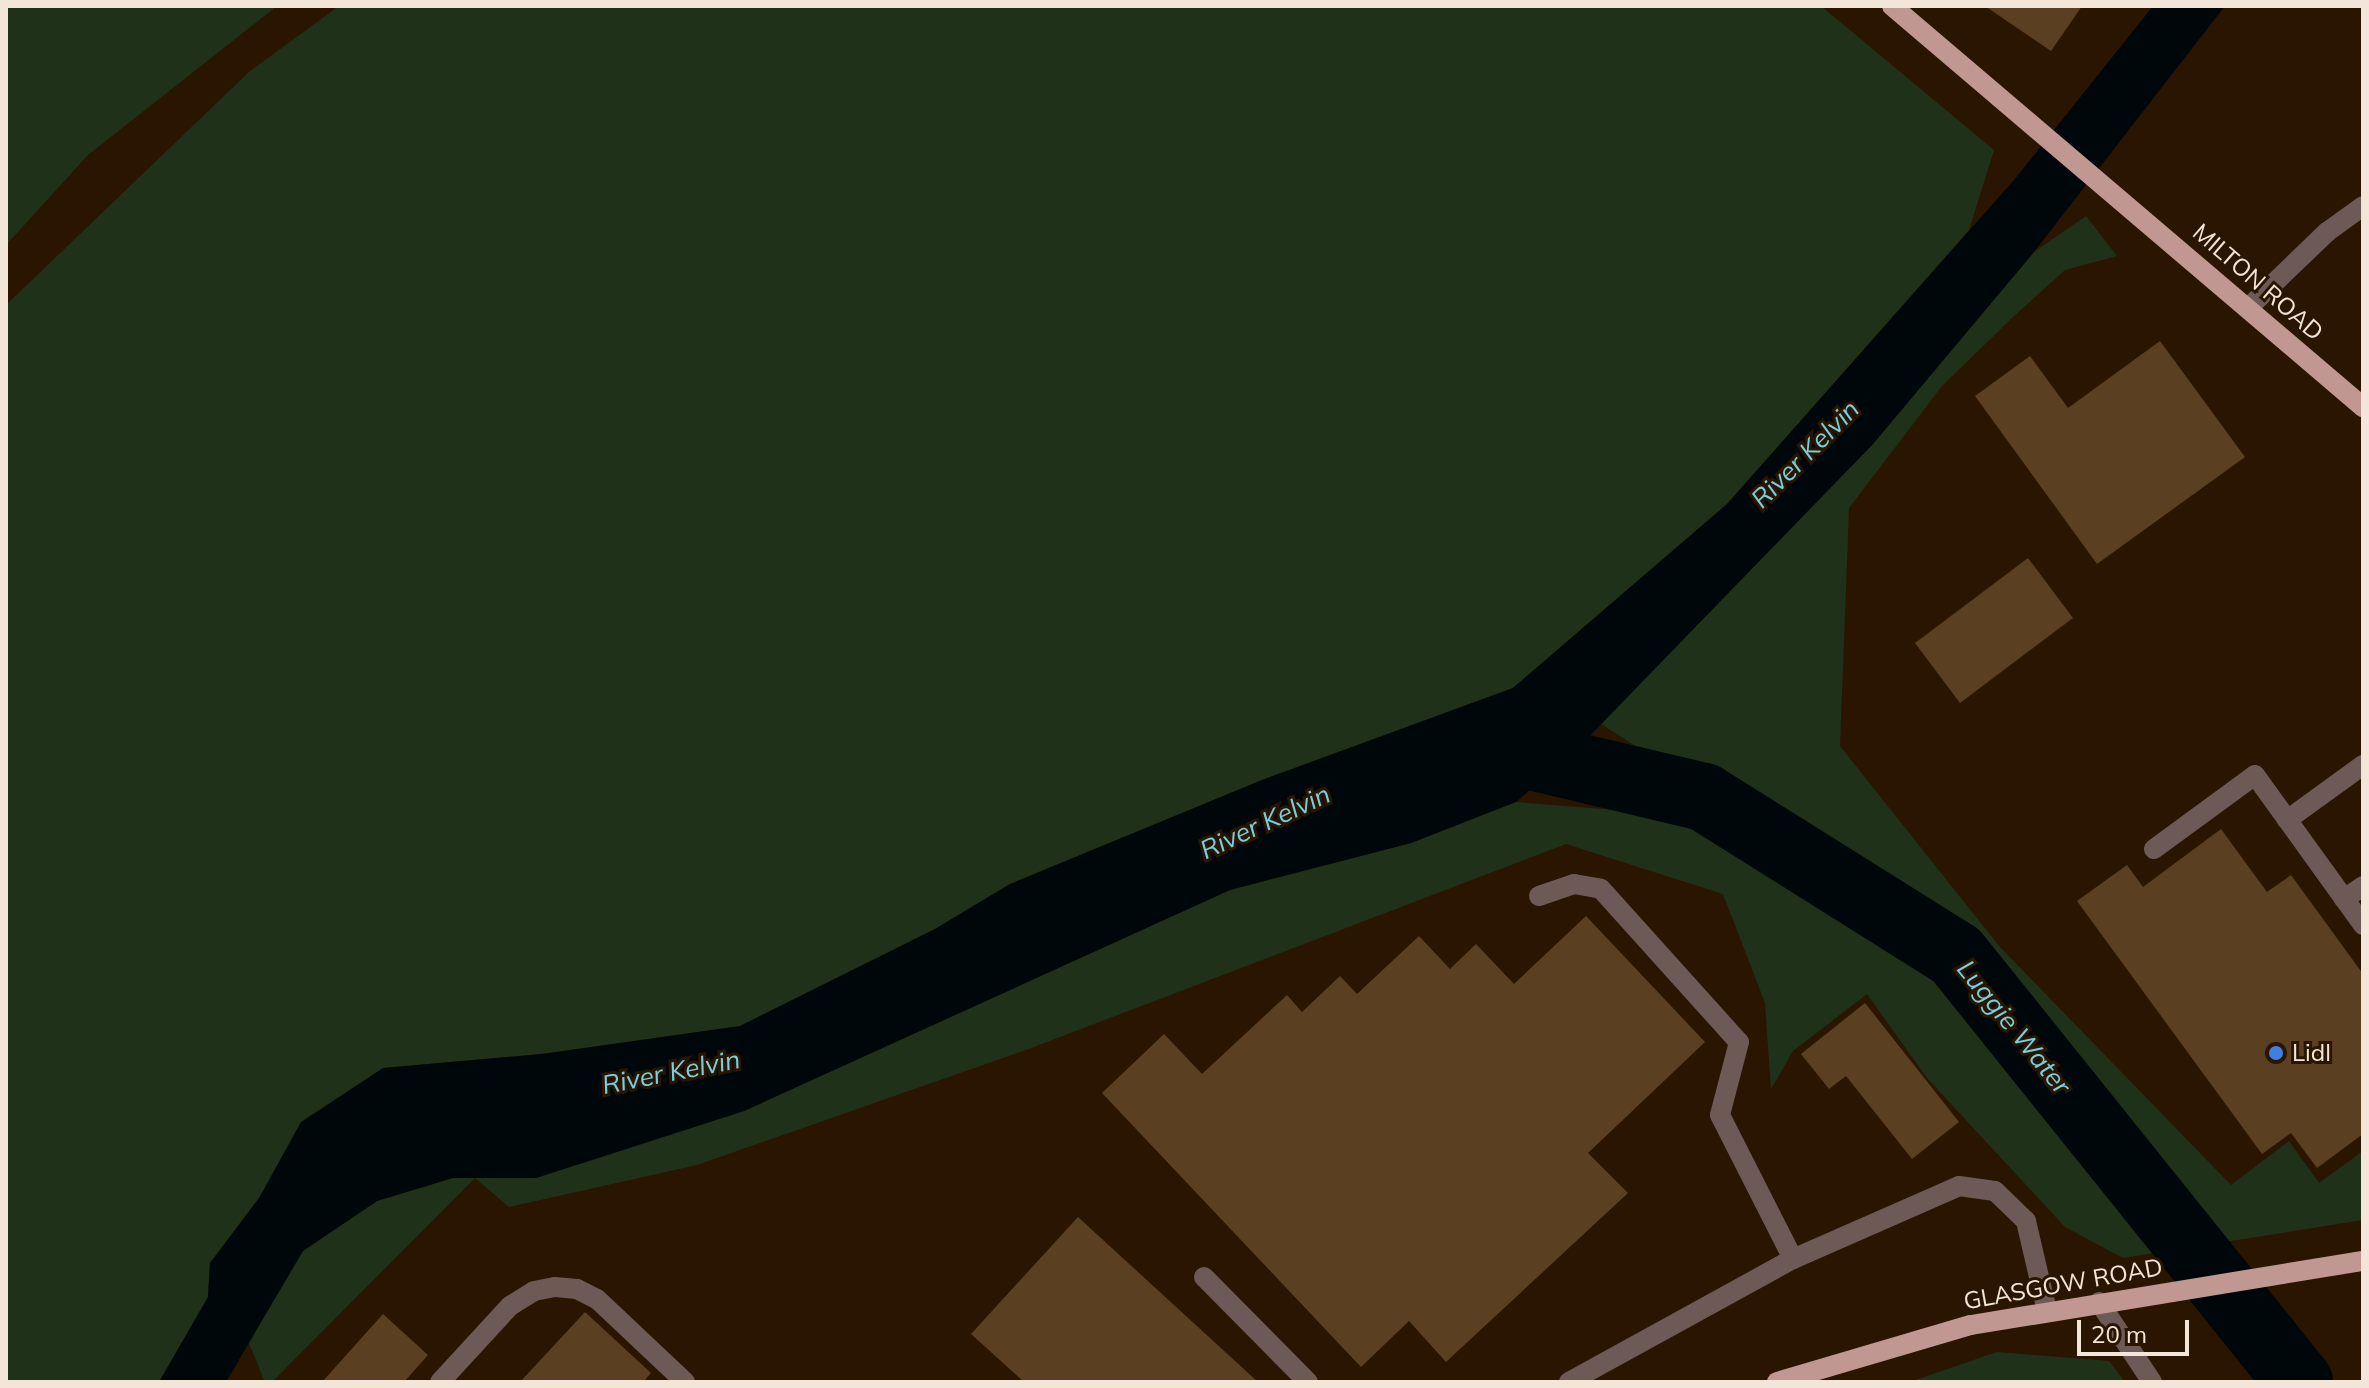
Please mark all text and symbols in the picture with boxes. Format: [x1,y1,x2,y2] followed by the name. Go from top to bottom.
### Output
[2187,218,2329,346] street label: MILTON ROAD
[1745,394,1865,514] water label: River Kelvin
[1195,778,1335,866] water label: River Kelvin
[1951,954,2077,1100] water label: Luggie Water
[2292,1039,2331,1067] place label: Lidl
[599,1043,743,1101] water label: River Kelvin
[2267,1044,2285,1062] marker: Lidl
[1961,1252,2165,1316] street label: GLASGOW ROAD
[2081,1304,2193,1354] scale bar
[2091,1319,2147,1349] text: 20 m

